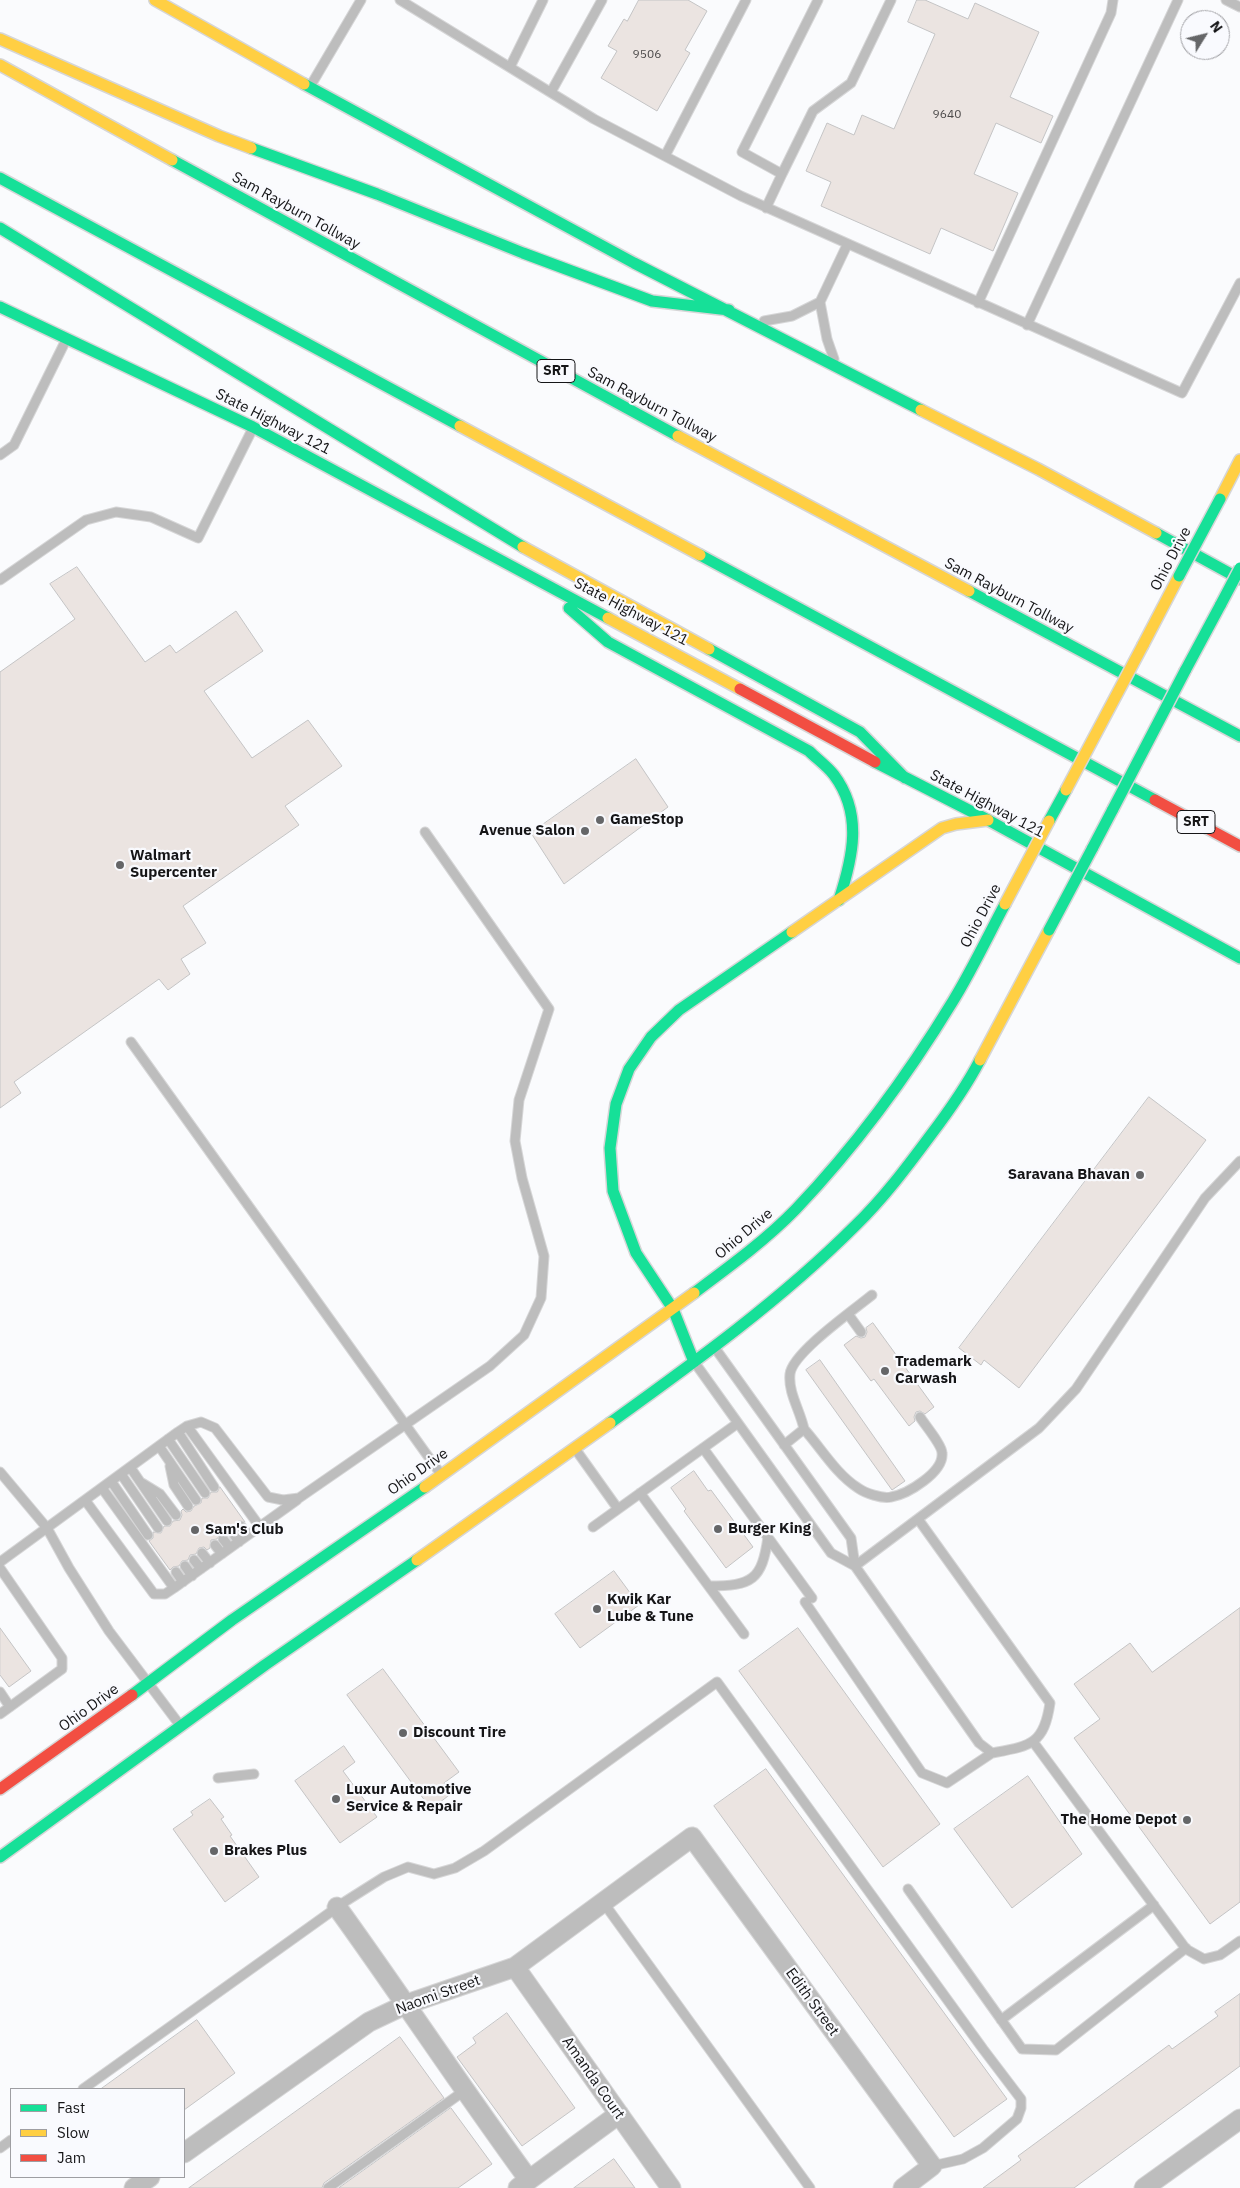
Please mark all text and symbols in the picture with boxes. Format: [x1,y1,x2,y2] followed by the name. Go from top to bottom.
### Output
[1180,10,1230,60] north arrow
[1206,17,1227,36] text: N
[633,48,661,62] house number: 9506
[933,108,961,122] house number: 9640
[229,168,363,254] street label: Sam Rayburn Tollway
[537,360,575,382] road number: SRT
[584,363,720,447] street label: Sam Rayburn Tollway
[212,385,334,459] street label: State Highway 121
[1147,524,1195,594] street label: Ohio Drive
[941,554,1077,638] street label: Sam Rayburn Tollway
[571,574,691,650] street label: State Highway 121
[927,766,1047,842] street label: State Highway 121
[1177,810,1215,834] road number: SRT
[610,811,684,829] place label: GameStop
[594,814,606,826] marker: GameStop
[479,822,575,840] place label: Avenue Salon
[579,825,591,837] marker: Avenue Salon
[130,847,217,882] place label: Walmart Supercenter
[114,859,126,871] marker: Walmart Supercenter
[957,881,1005,951] street label: Ohio Drive
[1008,1166,1130,1184] place label: Saravana Bhavan
[1134,1169,1146,1181] marker: Saravana Bhavan
[712,1205,776,1263] street label: Ohio Drive
[895,1353,972,1388] place label: Trademark Carwash
[879,1365,891,1377] marker: Trademark Carwash
[384,1445,452,1499] street label: Ohio Drive
[728,1520,811,1538] place label: Burger King
[205,1521,284,1539] place label: Sam's Club
[712,1523,724,1535] marker: Burger King
[189,1524,201,1536] marker: Sam's Club
[607,1591,694,1626] place label: Kwik Kar Lube & Tune
[591,1603,603,1615] marker: Kwik Kar Lube & Tune
[56,1680,122,1736] street label: Ohio Drive
[413,1724,506,1742] place label: Discount Tire
[397,1727,409,1739] marker: Discount Tire
[346,1781,471,1816] place label: Luxur Automotive Service & Repair
[330,1793,342,1805] marker: Luxur Automotive Service & Repair
[1061,1811,1177,1829] place label: The Home Depot
[1181,1814,1193,1826] marker: The Home Depot
[224,1842,307,1860] place label: Brakes Plus
[208,1845,220,1857] marker: Brakes Plus
[781,1965,843,2039] street label: Edith Street
[393,1971,483,2019] street label: Naomi Street
[558,2033,628,2123] street label: Amanda Court
[10,2088,185,2178] legend
[57,2098,85,2117] text: Fast
[57,2123,90,2142] text: Slow
[57,2148,86,2167] text: Jam

